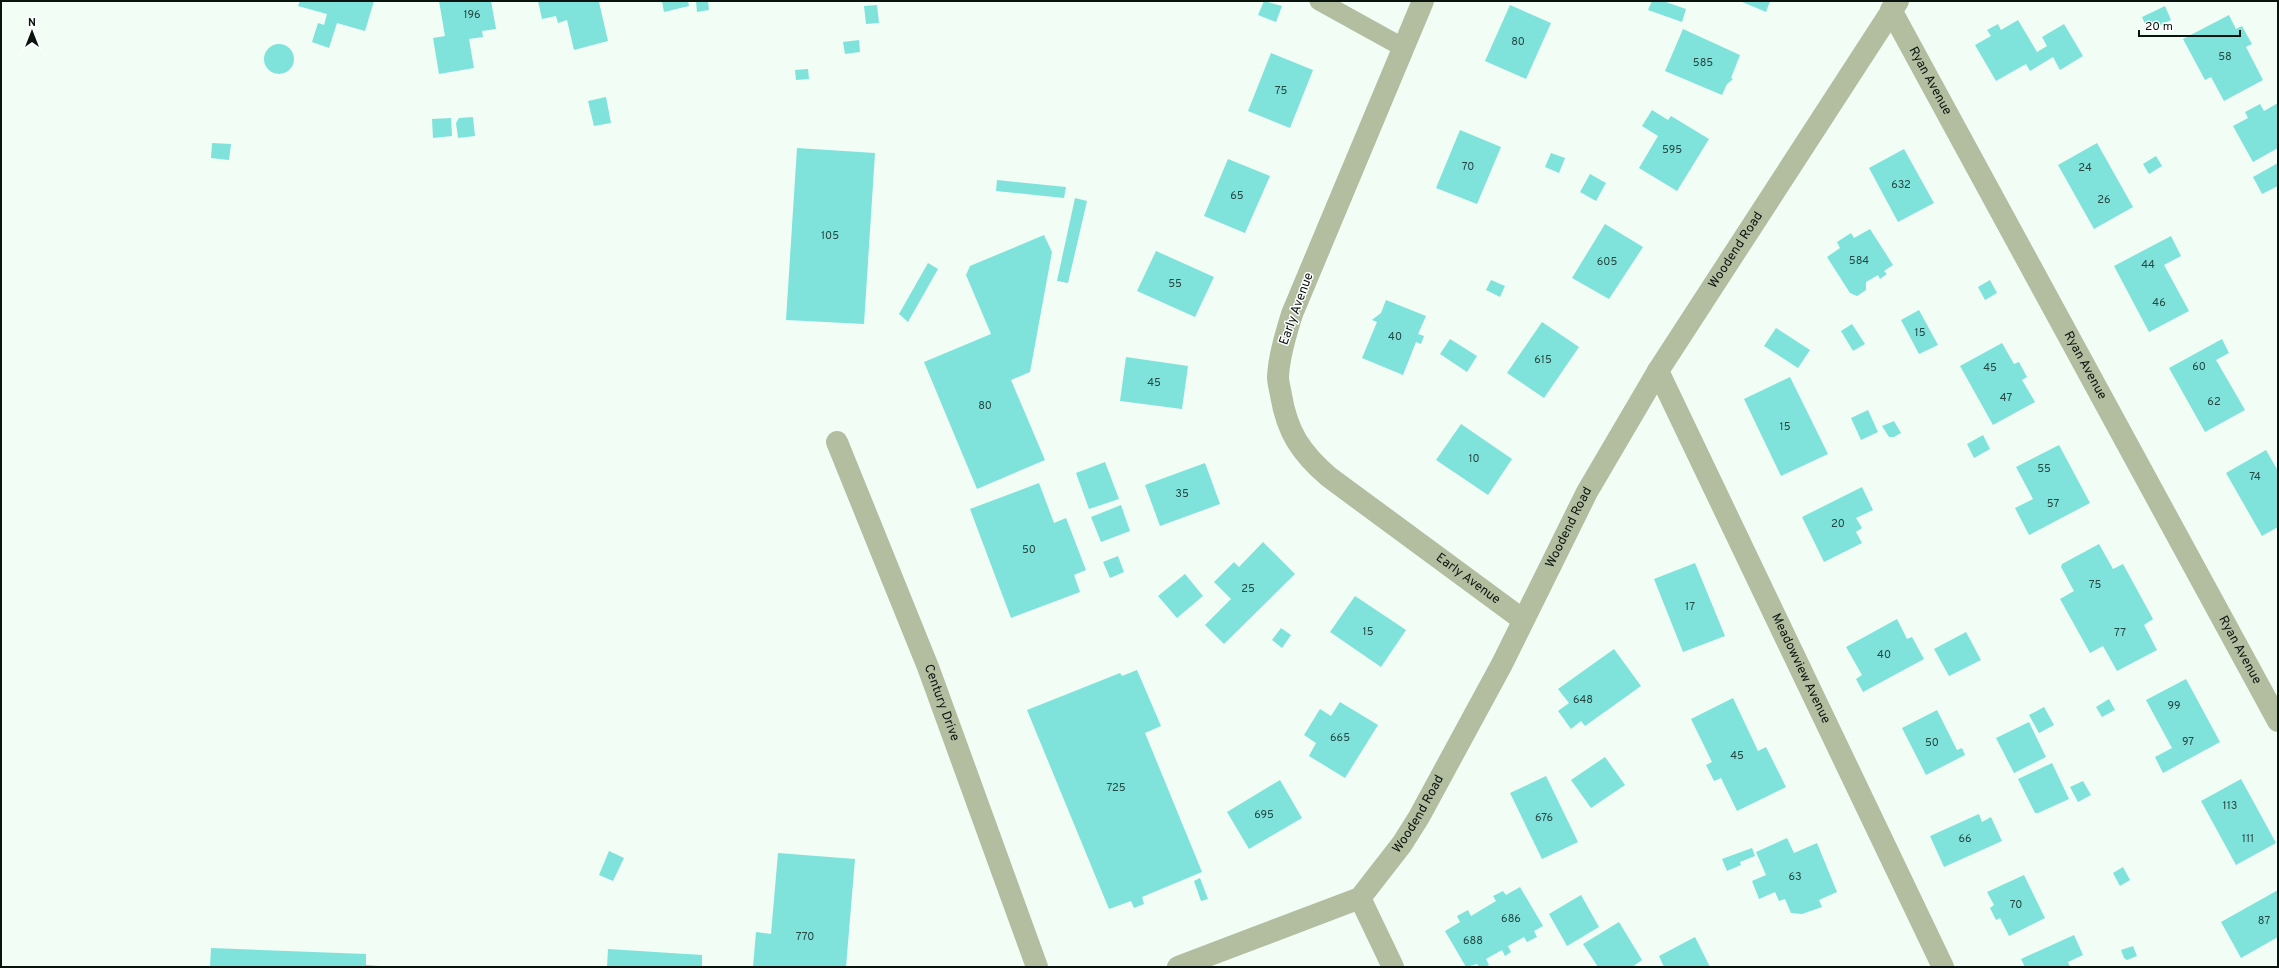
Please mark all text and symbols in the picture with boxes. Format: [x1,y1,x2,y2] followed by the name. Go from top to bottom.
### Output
[463,8,481,22] house number: 196
[12,12,52,52] north arrow
[2139,12,2240,38] scale bar
[28,16,36,30] text: N
[2145,19,2173,35] text: 20 m
[1511,35,1525,49] house number: 80
[1905,44,1955,118] street label: Ryan Avenue
[2218,50,2232,64] house number: 58
[1693,56,1713,70] house number: 585
[1275,84,1287,98] house number: 75
[1662,143,1682,157] house number: 595
[1462,160,1474,174] house number: 70
[2078,161,2092,175] house number: 24
[1891,178,1911,192] house number: 632
[1230,189,1244,203] house number: 65
[2097,193,2111,207] house number: 26
[1706,209,1767,292] street label: Woodend Road
[821,229,839,243] house number: 105
[1849,254,1869,268] house number: 584
[1597,255,1617,269] house number: 605
[2141,258,2155,272] house number: 44
[1276,271,1318,347] street label: Early Avenue
[1168,277,1182,291] house number: 55
[2152,296,2166,310] house number: 46
[1915,326,1926,340] house number: 15
[2060,329,2110,403] street label: Ryan Avenue
[1388,330,1402,344] house number: 40
[1534,353,1552,367] house number: 615
[2192,360,2206,374] house number: 60
[1983,361,1997,375] house number: 45
[1147,376,1161,390] house number: 45
[2000,391,2012,405] house number: 47
[2207,395,2221,409] house number: 62
[978,399,992,413] house number: 80
[1780,420,1791,434] house number: 15
[1468,452,1480,466] house number: 10
[2037,462,2051,476] house number: 55
[2249,470,2261,484] house number: 74
[1543,484,1596,571] street label: Woodend Road
[1175,487,1189,501] house number: 35
[2047,497,2059,511] house number: 57
[1831,517,1845,531] house number: 20
[1022,543,1036,557] house number: 50
[1432,550,1503,608] street label: Early Avenue
[2089,578,2101,592] house number: 75
[1241,582,1255,596] house number: 25
[1685,600,1695,614] house number: 17
[1767,611,1834,726] street label: Meadowview Avenue
[2214,613,2265,687] street label: Ryan Avenue
[1363,625,1374,639] house number: 15
[2114,626,2126,640] house number: 77
[1877,648,1891,662] house number: 40
[920,662,962,744] street label: Century Drive
[1573,693,1593,707] house number: 648
[2167,699,2181,713] house number: 99
[1330,731,1350,745] house number: 665
[2182,735,2194,749] house number: 97
[1925,736,1939,750] house number: 50
[1730,749,1744,763] house number: 45
[1389,773,1448,857] street label: Woodend Road
[1106,781,1126,795] house number: 725
[2223,799,2237,813] house number: 113
[1254,808,1274,822] house number: 695
[1535,811,1553,825] house number: 676
[1958,832,1972,846] house number: 66
[2242,832,2254,846] house number: 111
[1788,870,1802,884] house number: 63
[2010,898,2022,912] house number: 70
[1501,912,1521,926] house number: 686
[2258,914,2270,928] house number: 87
[796,930,814,944] house number: 770
[1463,934,1483,948] house number: 688

